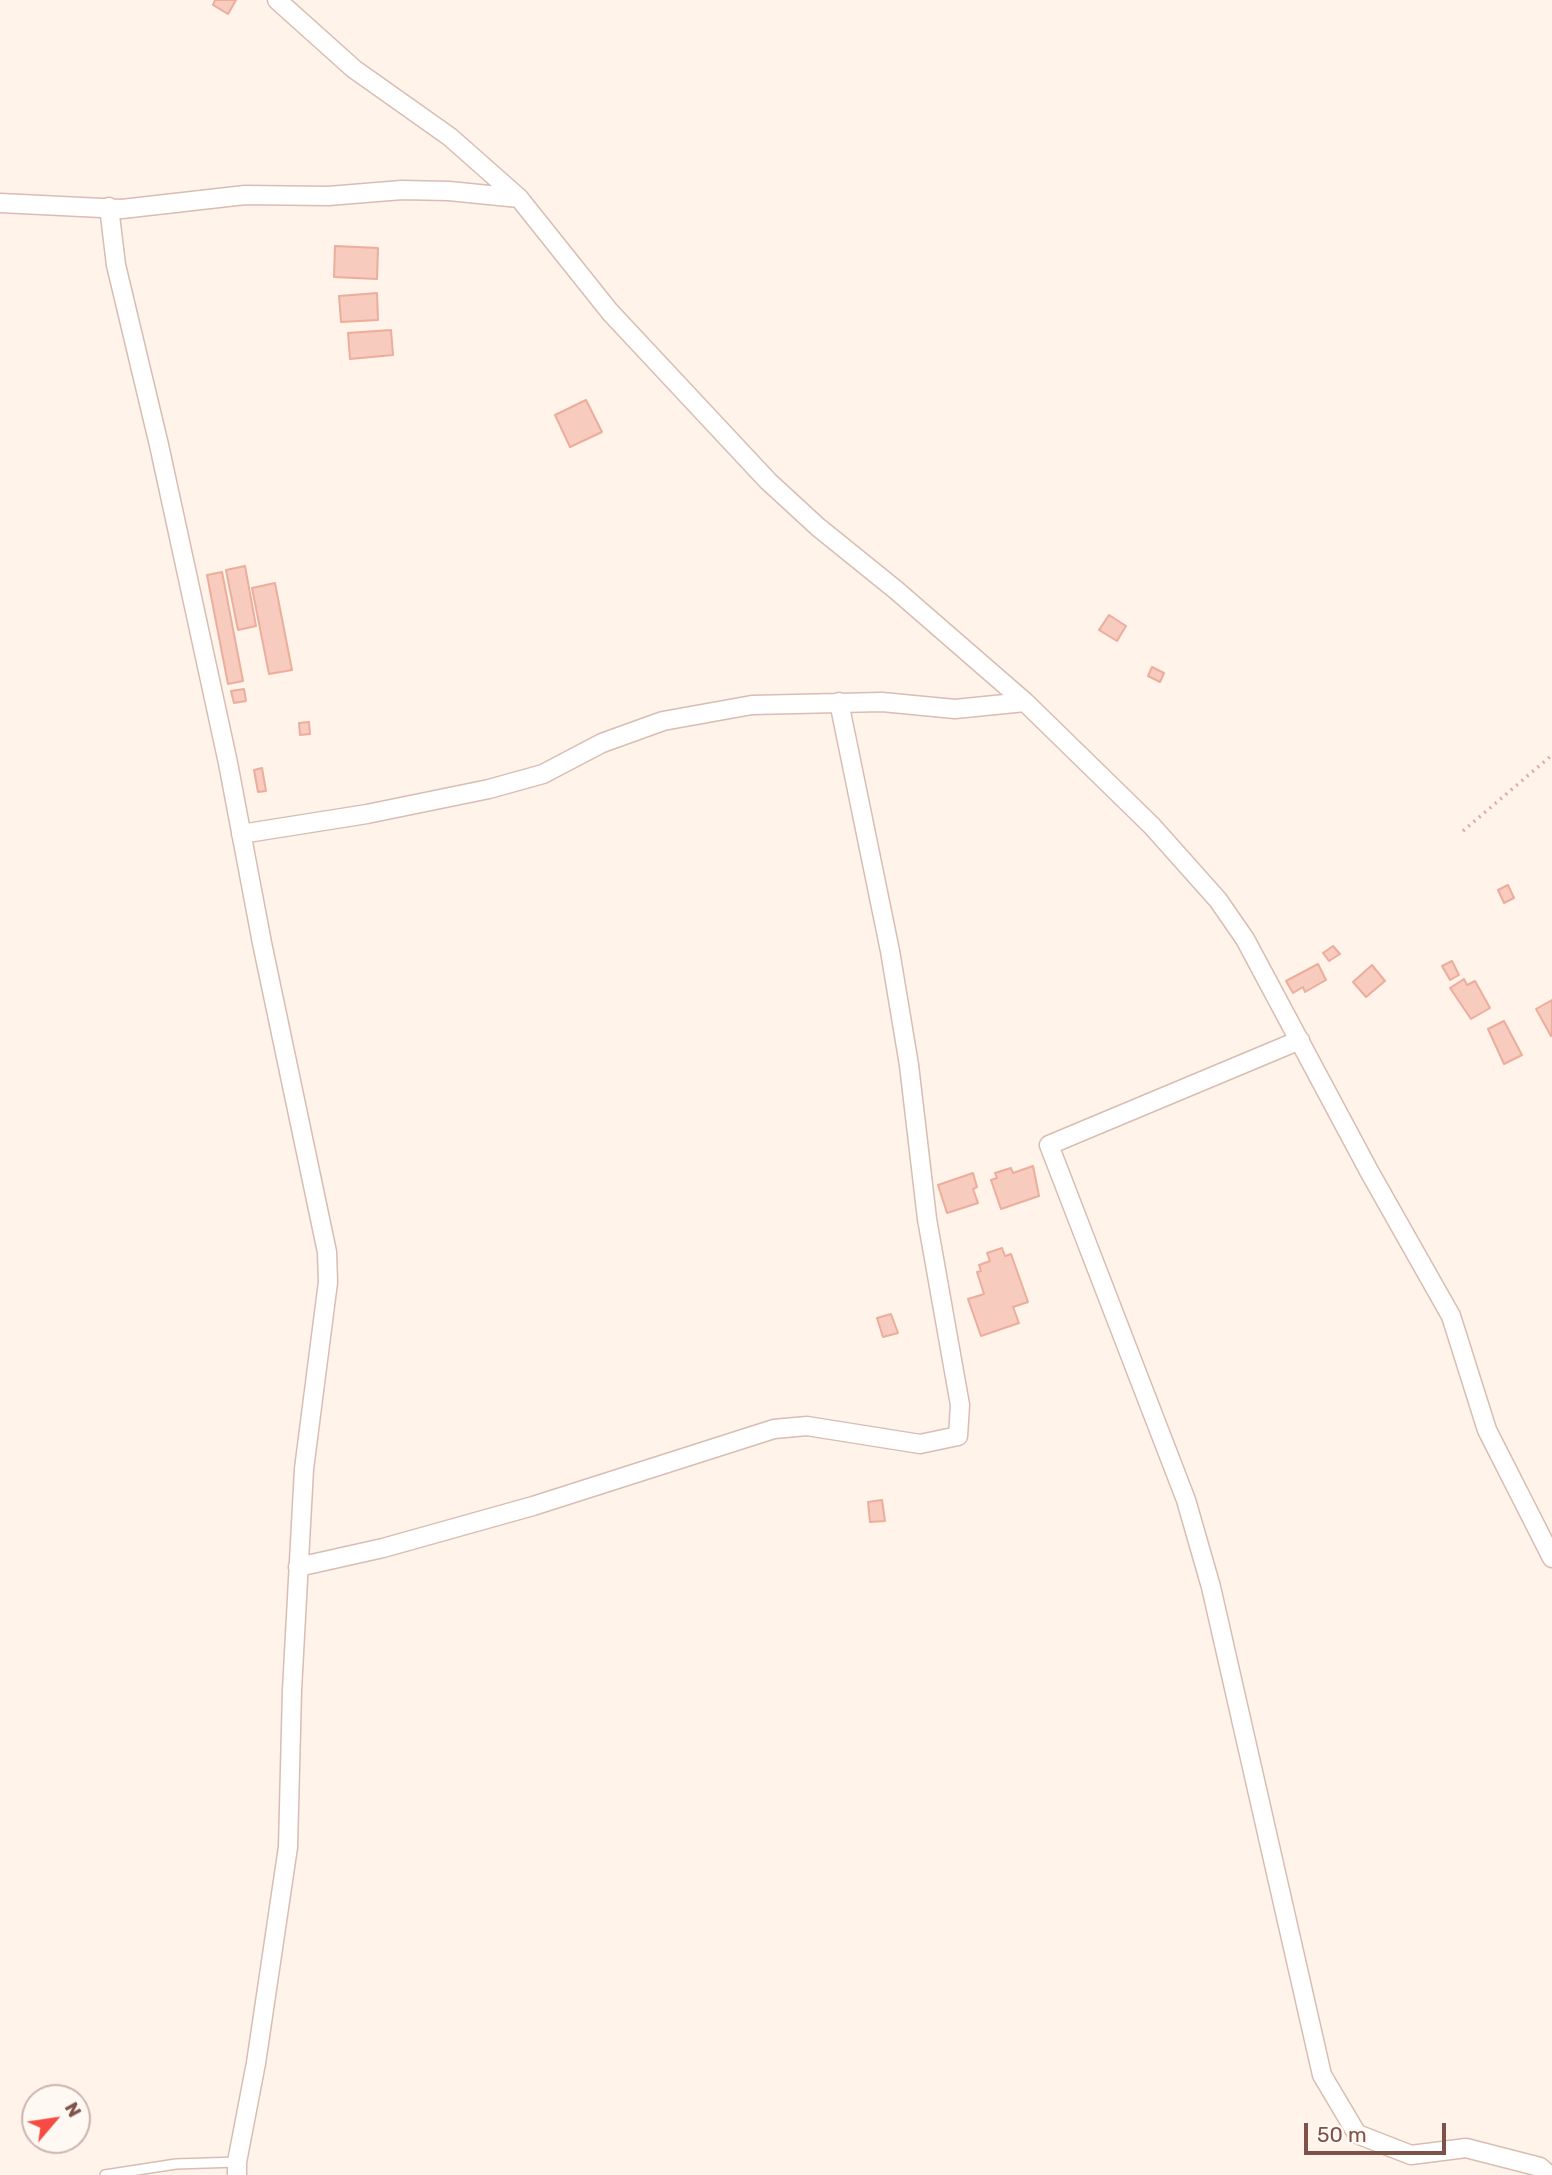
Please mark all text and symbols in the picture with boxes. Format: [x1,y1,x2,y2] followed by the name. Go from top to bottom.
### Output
[21,2084,91,2154] north arrow
[60,2098,86,2121] text: N
[1307,2108,1449,2152] scale bar
[1317,2122,1367,2147] text: 50 m

